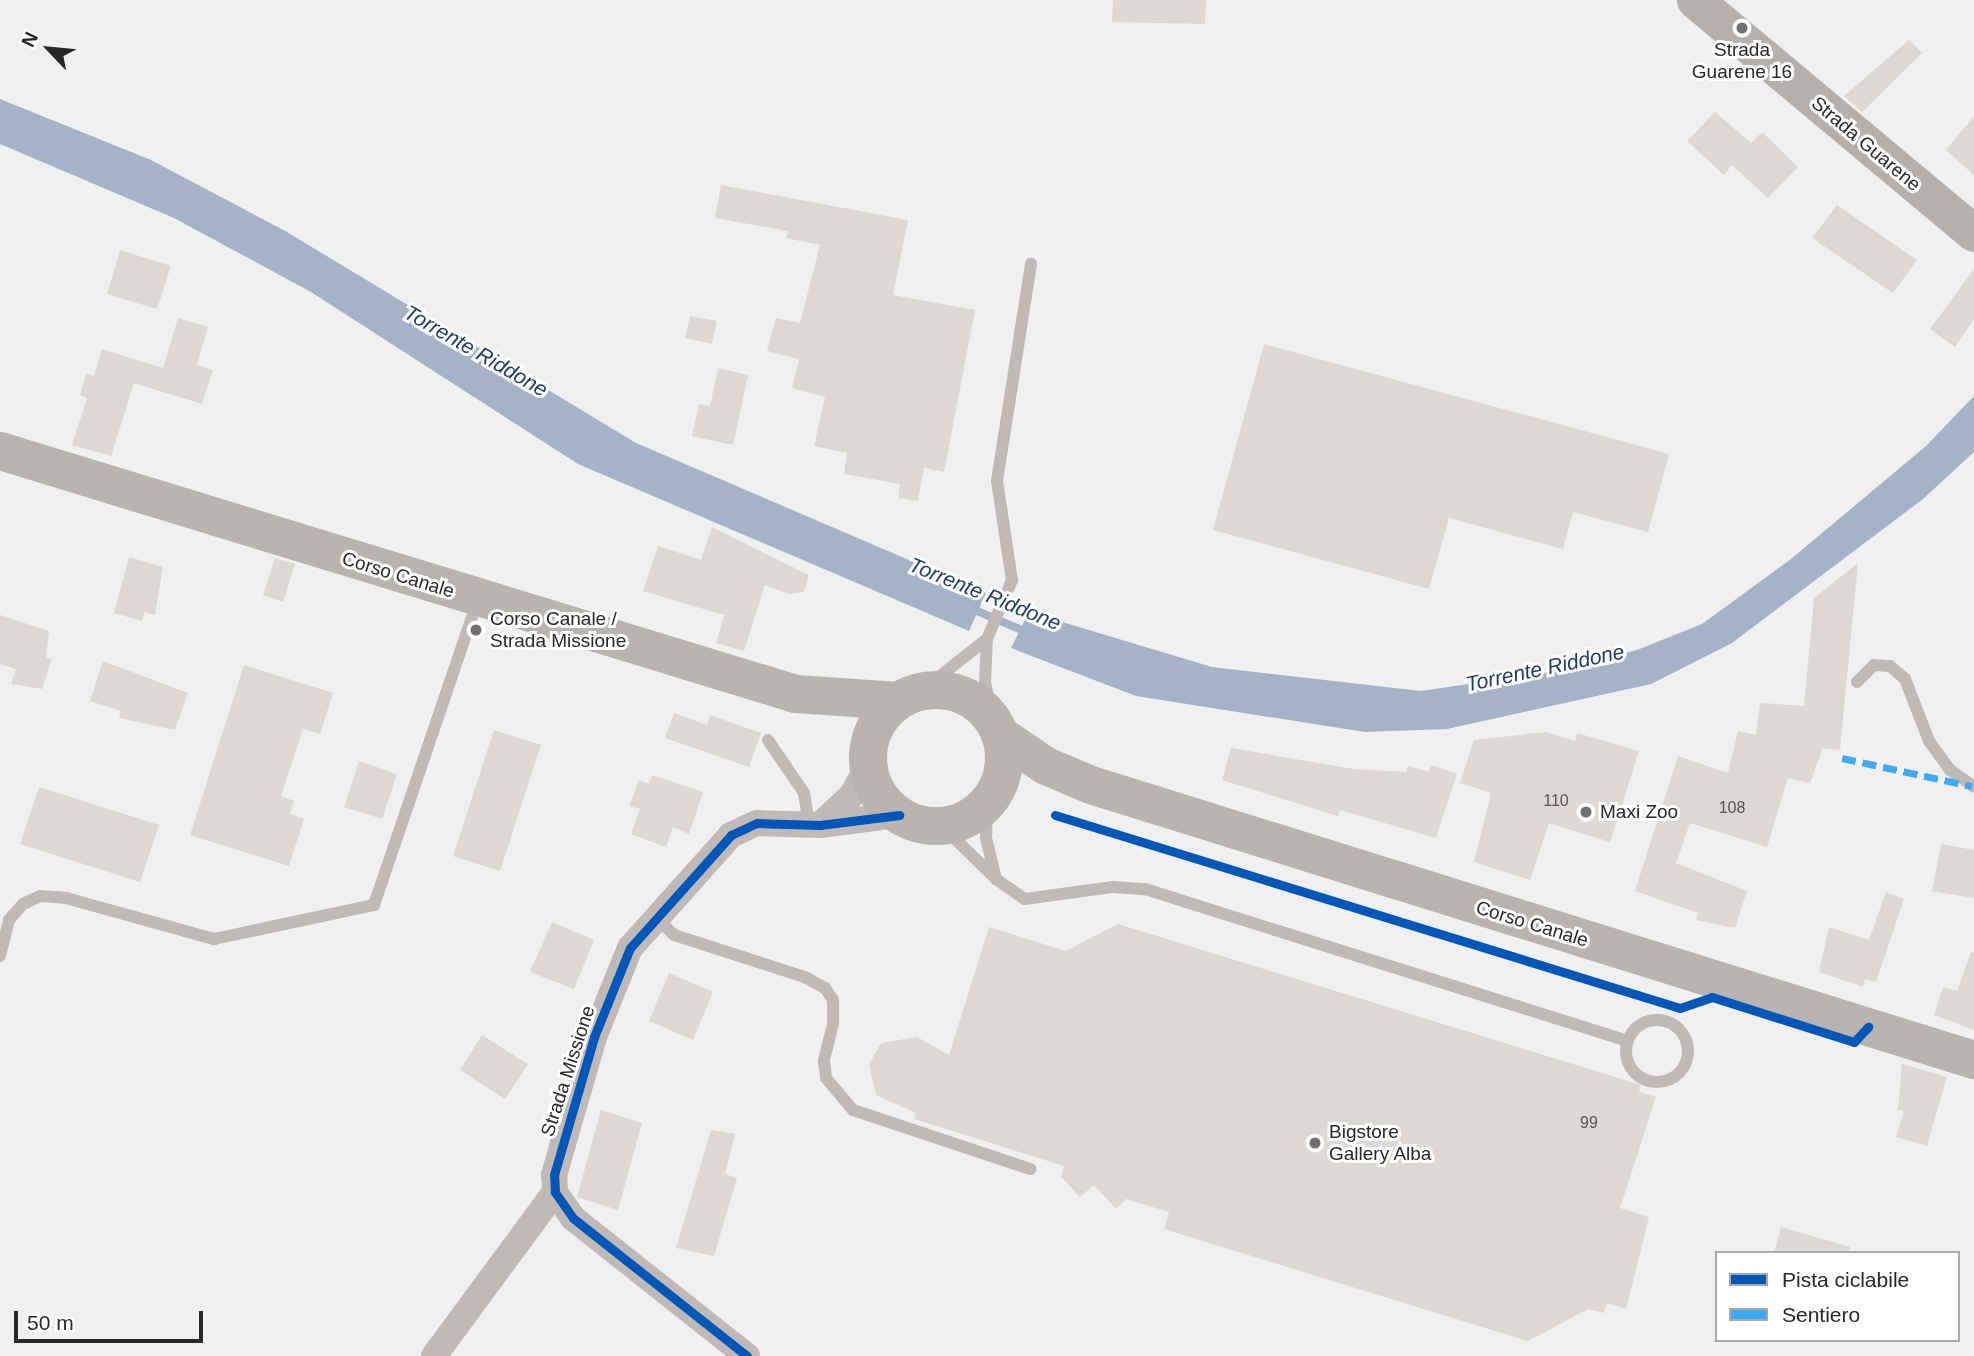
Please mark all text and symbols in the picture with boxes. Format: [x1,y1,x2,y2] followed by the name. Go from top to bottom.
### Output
[14,14,84,84] north arrow
[1734,20,1750,36] marker: Strada Guarene 16
[17,29,42,50] text: N
[1692,39,1792,83] place label: Strada Guarene 16
[1807,92,1925,196] street label: Strada Guarene
[400,300,552,402] water label: Torrente Riddone
[339,547,457,603] street label: Corso Canale
[905,552,1065,636] water label: Torrente Riddone
[490,608,626,652] place label: Corso Canale / Strada Missione
[468,622,484,638] marker: Corso Canale / Strada Missione
[1463,639,1627,697] water label: Torrente Riddone
[1543,791,1569,811] house number: 110
[1719,798,1745,818] house number: 108
[1600,801,1678,823] place label: Maxi Zoo
[1578,804,1594,820] marker: Maxi Zoo
[1473,896,1591,952] street label: Corso Canale
[536,1003,600,1139] street label: Strada Missione
[1580,1113,1598,1133] house number: 99
[1329,1121,1432,1165] place label: Bigstore Gallery Alba
[1307,1135,1323,1151] marker: Bigstore Gallery Alba
[1715,1251,1960,1342] legend
[1782,1268,1909,1291] text: Pista ciclabile
[18,1296,206,1340] scale bar
[1782,1303,1860,1326] text: Sentiero
[27,1311,74,1334] text: 50 m

